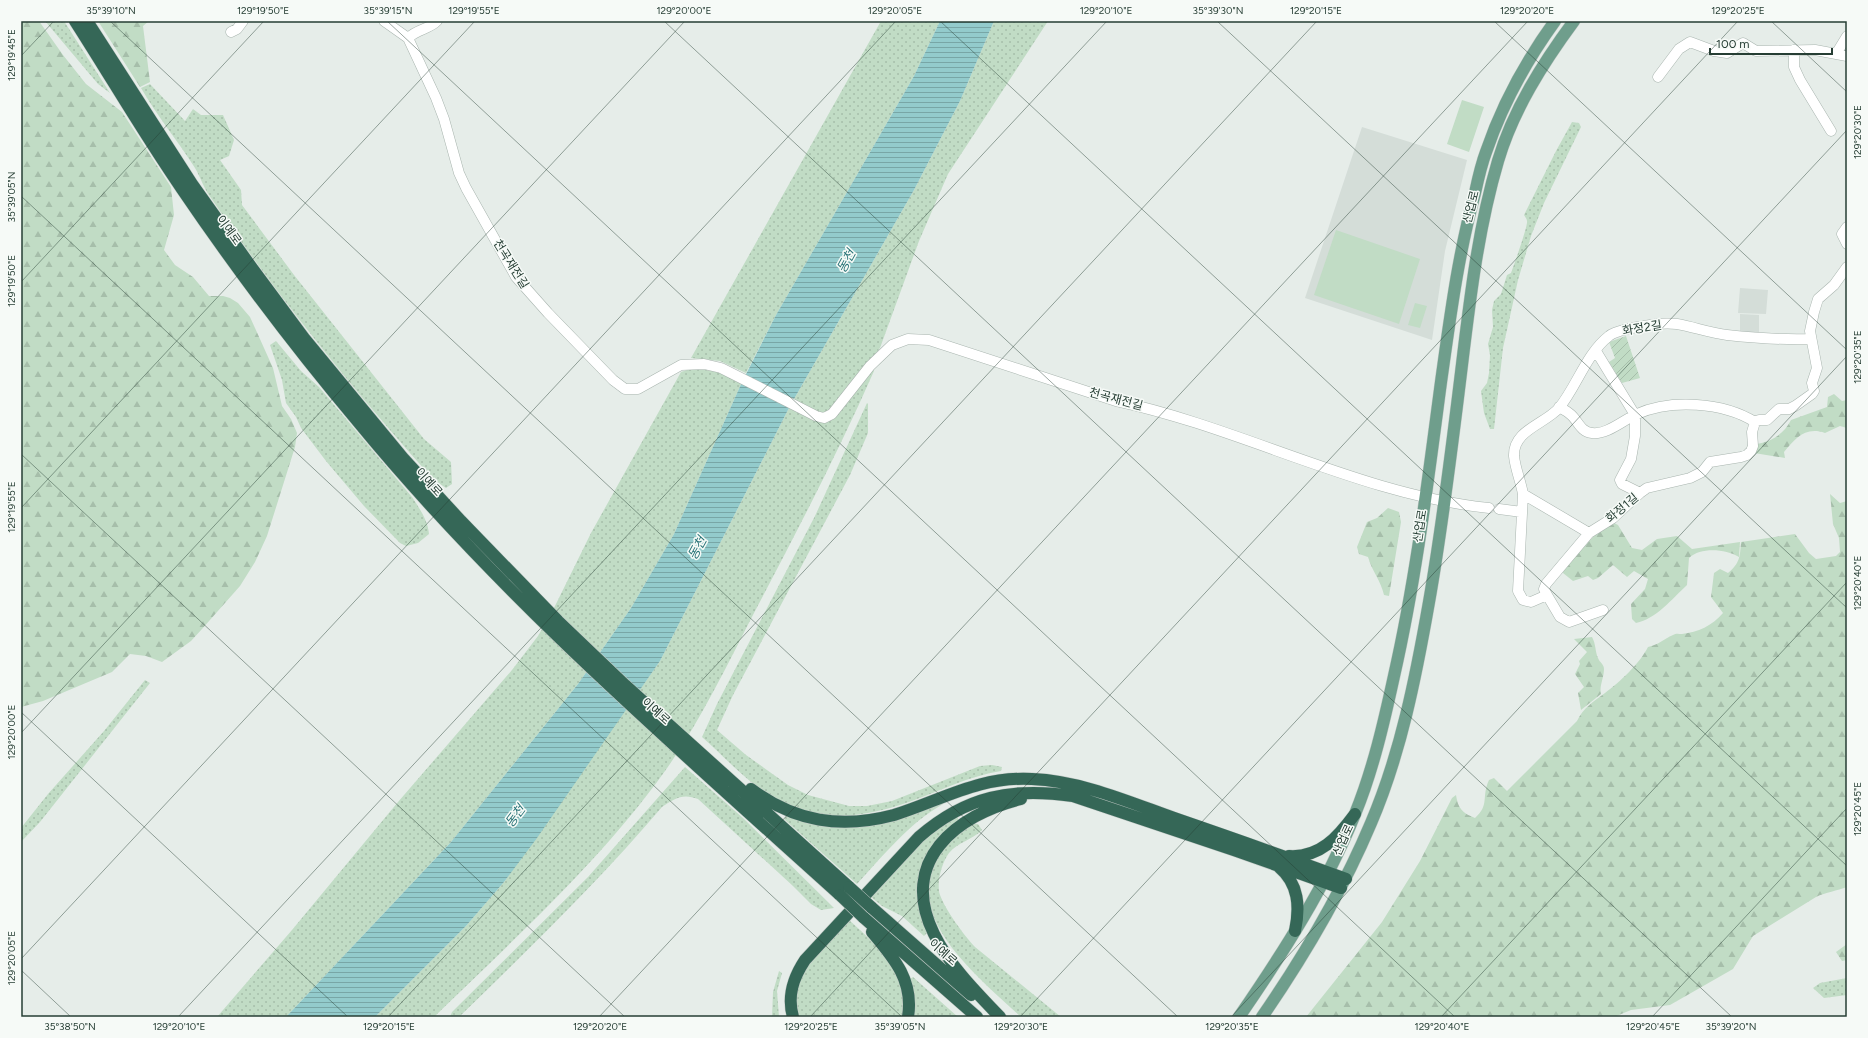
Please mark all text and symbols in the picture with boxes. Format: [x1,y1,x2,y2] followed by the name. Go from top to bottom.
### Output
[86,4,136,17] text: 35°39'10"N
[237,4,289,17] text: 129°19'50"E
[364,4,412,17] text: 35°39'15"N
[448,4,500,17] text: 129°19'55"E
[656,4,712,17] text: 129°20'00"E
[868,4,922,17] text: 129°20'05"E
[1080,4,1132,17] text: 129°20'10"E
[1193,4,1243,17] text: 35°39'30"N
[1290,4,1342,17] text: 129°20'15"E
[1500,4,1554,17] text: 129°20'20"E
[1711,4,1765,17] text: 129°20'25"E
[5,29,18,81] text: 129°19'45"E
[1710,30,1832,56] scale bar
[1716,37,1750,51] text: 100 m
[1851,105,1864,159] text: 129°20'30"E
[5,171,18,223] text: 35°39'05"N
[1460,189,1482,225] street label: 산업로
[214,212,244,248] street label: 이예로
[490,237,532,291] street label: 천곡재전길
[834,246,859,275] water label: 동천
[5,255,18,307] text: 129°19'50"E
[1621,318,1663,338] street label: 화정2길
[1851,330,1864,384] text: 129°20'35"E
[1088,385,1144,413] street label: 천곡재전길
[413,465,445,499] street label: 이예로
[5,481,18,533] text: 129°19'55"E
[1603,490,1641,526] street label: 화정1길
[1410,509,1430,543] street label: 산업로
[685,533,710,562] water label: 동천
[1851,556,1864,610] text: 129°20'40"E
[639,695,673,727] street label: 이예로
[5,704,18,760] text: 129°20'00"E
[1851,782,1864,836] text: 129°20'45"E
[502,801,529,830] water label: 동천
[1330,822,1356,858] street label: 산업로
[5,931,18,985] text: 129°20'05"E
[926,936,960,968] street label: 이예로
[44,1020,96,1033] text: 35°38'50"N
[153,1020,205,1033] text: 129°20'10"E
[363,1020,415,1033] text: 129°20'15"E
[573,1020,627,1033] text: 129°20'20"E
[784,1020,838,1033] text: 129°20'25"E
[874,1020,926,1033] text: 35°39'05"N
[994,1020,1048,1033] text: 129°20'30"E
[1205,1020,1259,1033] text: 129°20'35"E
[1415,1020,1469,1033] text: 129°20'40"E
[1626,1020,1680,1033] text: 129°20'45"E
[1706,1020,1756,1033] text: 35°39'20"N

